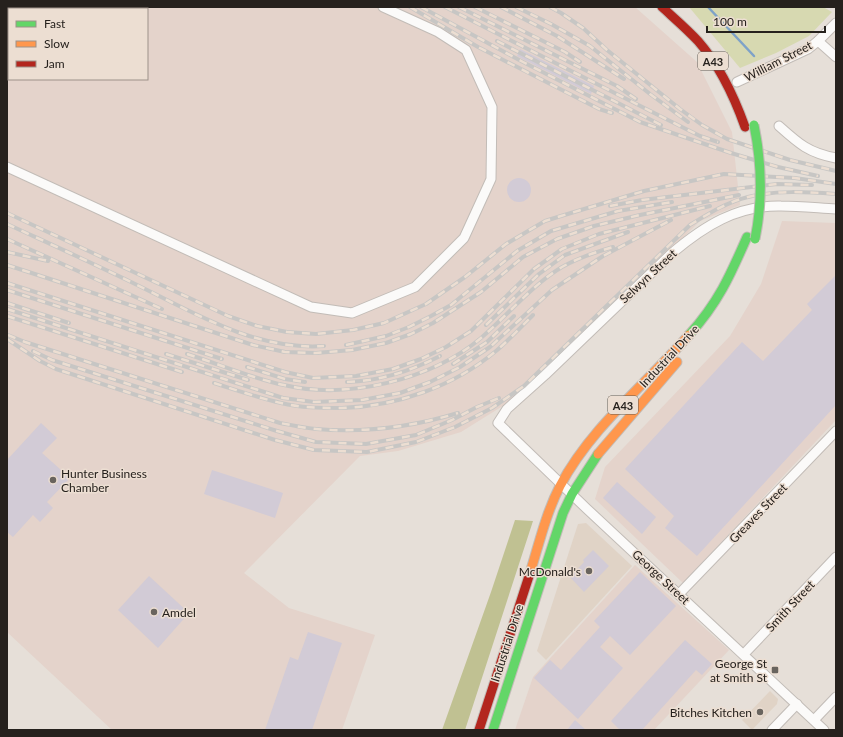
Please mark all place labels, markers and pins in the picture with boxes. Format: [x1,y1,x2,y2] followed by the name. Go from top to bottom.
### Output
[61,466,147,495] place label: Hunter Business Chamber
[48,475,58,485] marker: Hunter Business Chamber
[519,564,581,579] place label: McDonald's
[584,566,594,576] marker: McDonald's
[162,605,196,620] place label: Amdel
[149,607,159,617] marker: Amdel
[710,656,768,685] place label: George St at Smith St
[770,665,780,675] marker: George St at Smith St
[670,705,752,720] place label: Bitches Kitchen
[755,707,765,717] marker: Bitches Kitchen

